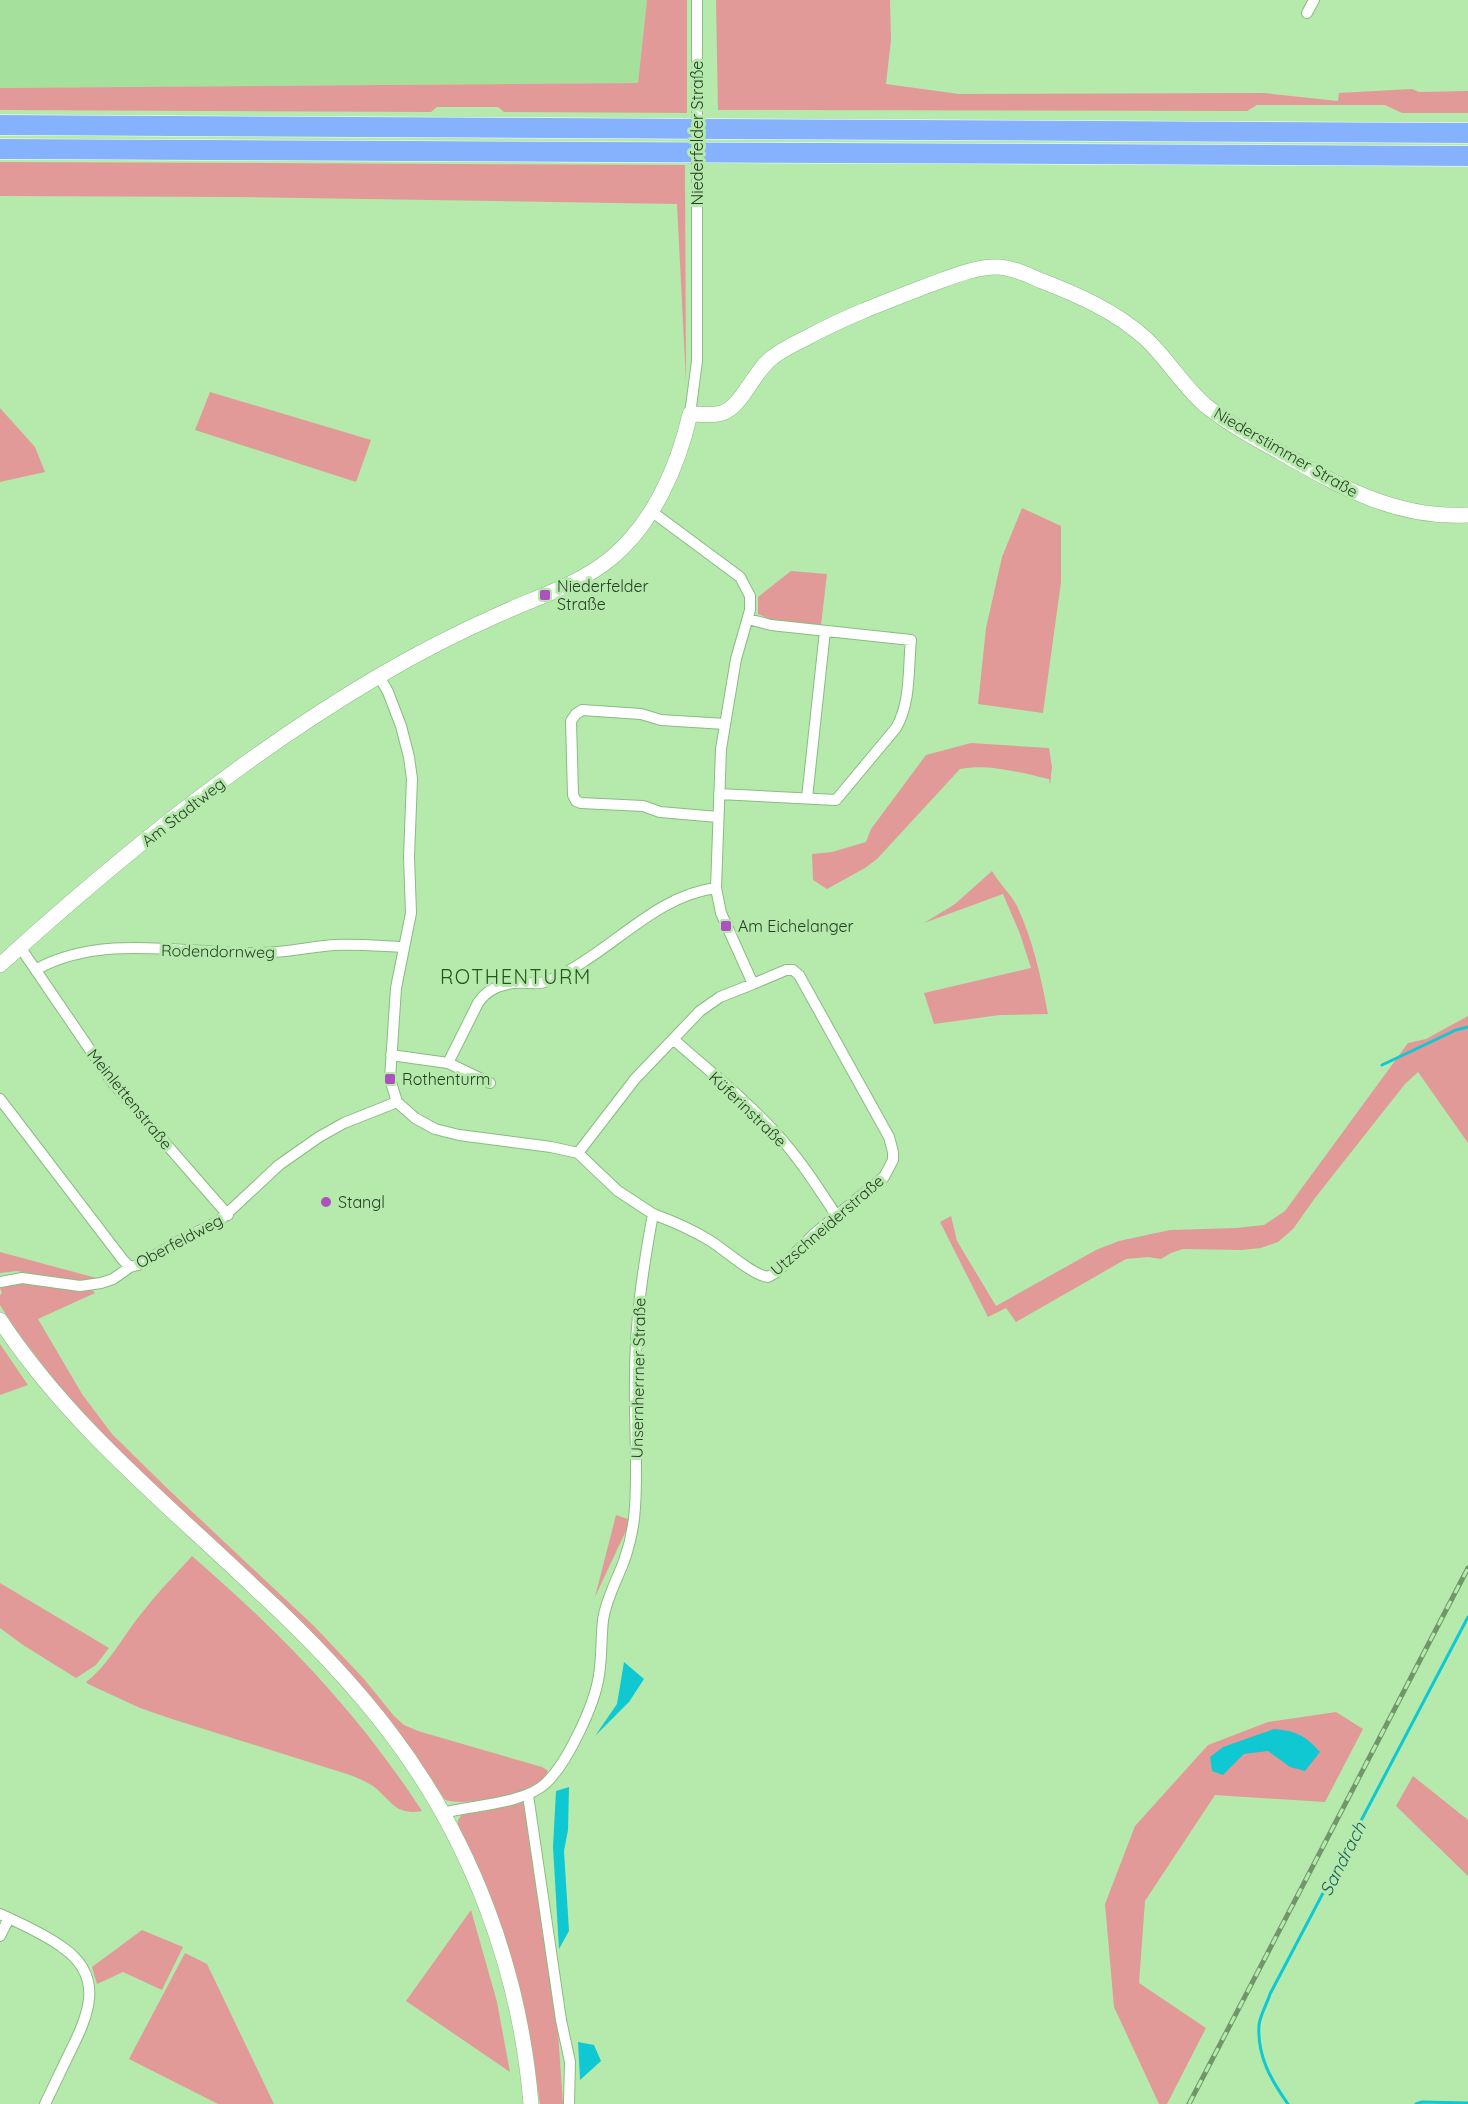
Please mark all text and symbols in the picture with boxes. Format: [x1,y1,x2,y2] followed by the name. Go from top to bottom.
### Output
[687,61,707,205] street label: Niederfelder Straße
[1210,403,1362,501] street label: Niederstimmer Straße
[557,576,649,614] place label: Niederfelder Straße
[538,588,552,602] marker: Niederfelder Straße
[137,773,229,851] street label: Am Stadtweg
[738,916,854,936] place label: Am Eichelanger
[719,919,733,933] marker: Am Eichelanger
[161,940,275,962] street label: Rodendornweg
[440,964,592,989] district label: ROTHENTURM
[83,1045,177,1153] street label: Meinlettenstraße
[705,1067,791,1151] street label: Küferinstraße
[402,1069,490,1089] place label: Rothenturm
[383,1072,397,1086] marker: Rothenturm
[766,1170,888,1280] street label: Utzschneiderstraße
[338,1192,385,1212] place label: Stangl
[319,1195,333,1209] marker: Stangl
[132,1210,226,1272] street label: Oberfeldweg
[627,1297,649,1459] street label: Unsernherrner Straße
[1314,1817,1371,1899] water label: Sandrach

